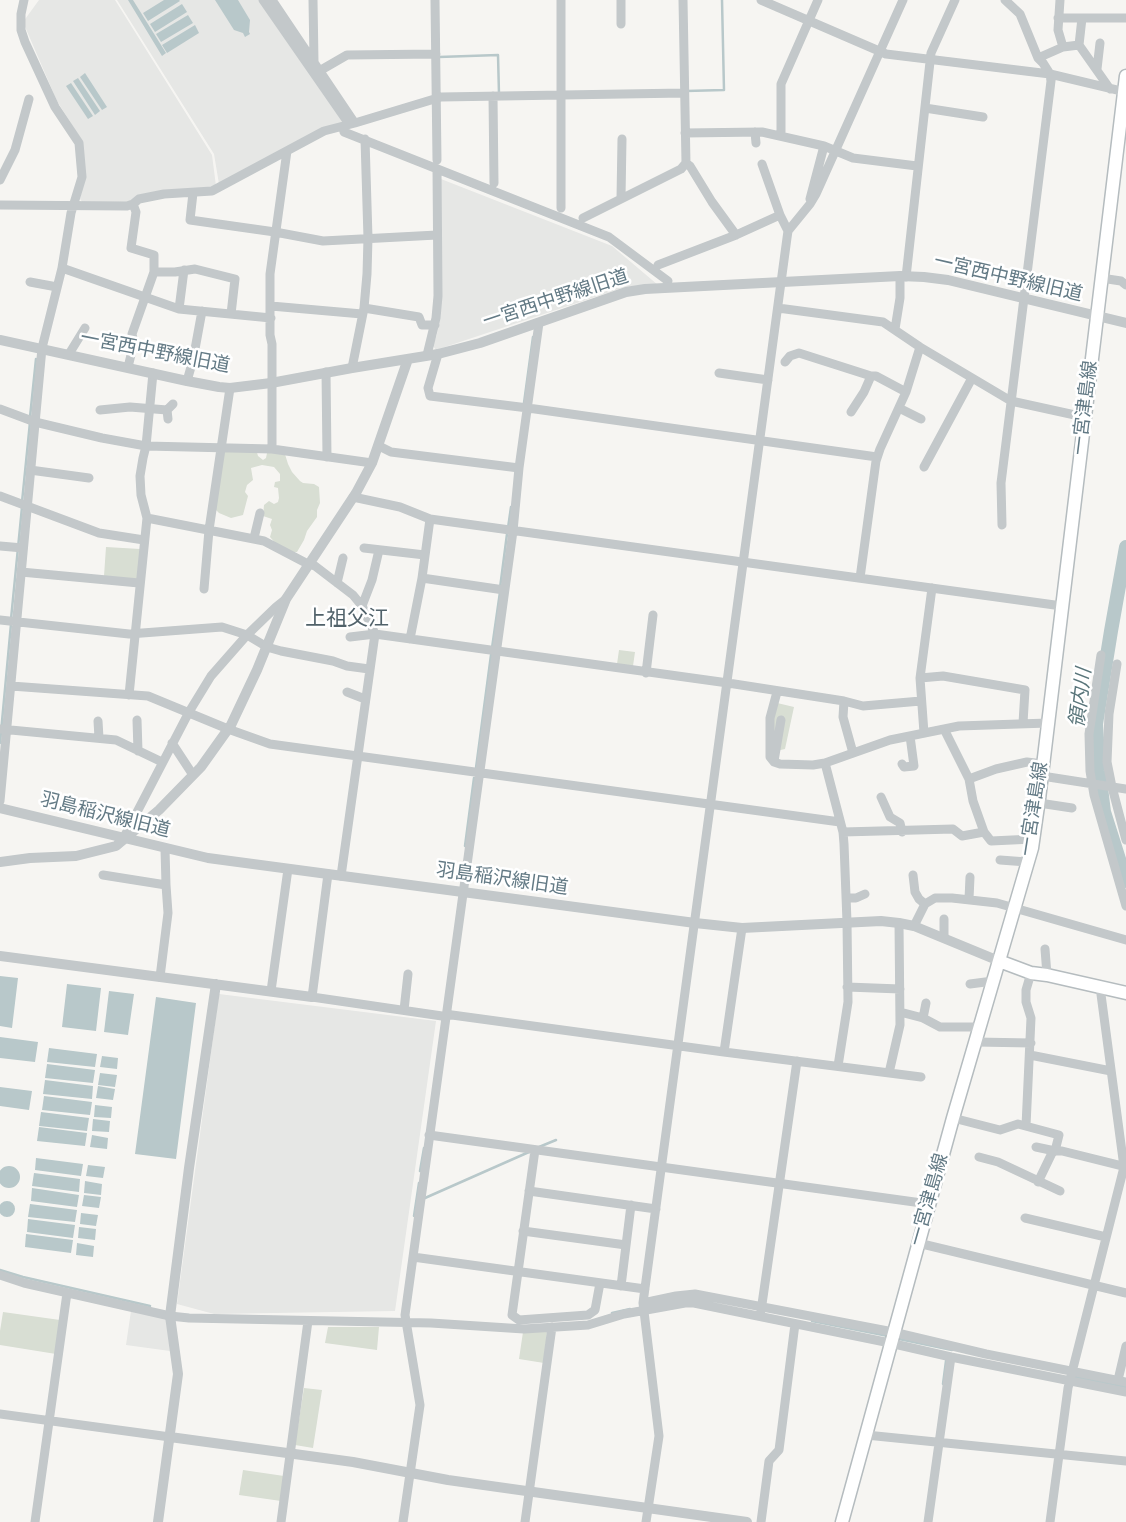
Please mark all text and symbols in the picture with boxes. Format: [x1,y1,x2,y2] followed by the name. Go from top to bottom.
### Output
[931,251,1085,307] street label: 一宮西中野線旧道
[480,266,632,334] street label: 一宮西中野線旧道
[78,327,232,379] street label: 一宮西中野線旧道
[1069,359,1103,457] street label: 一宮津島線
[305,607,389,633] district label: 上祖父江
[1066,667,1098,729] water label: 領内川
[1016,760,1054,858] street label: 一宮津島線
[38,789,172,843] street label: 羽島稲沢線旧道
[435,859,569,901] street label: 羽島稲沢線旧道
[906,1151,954,1249] street label: 一宮津島線

